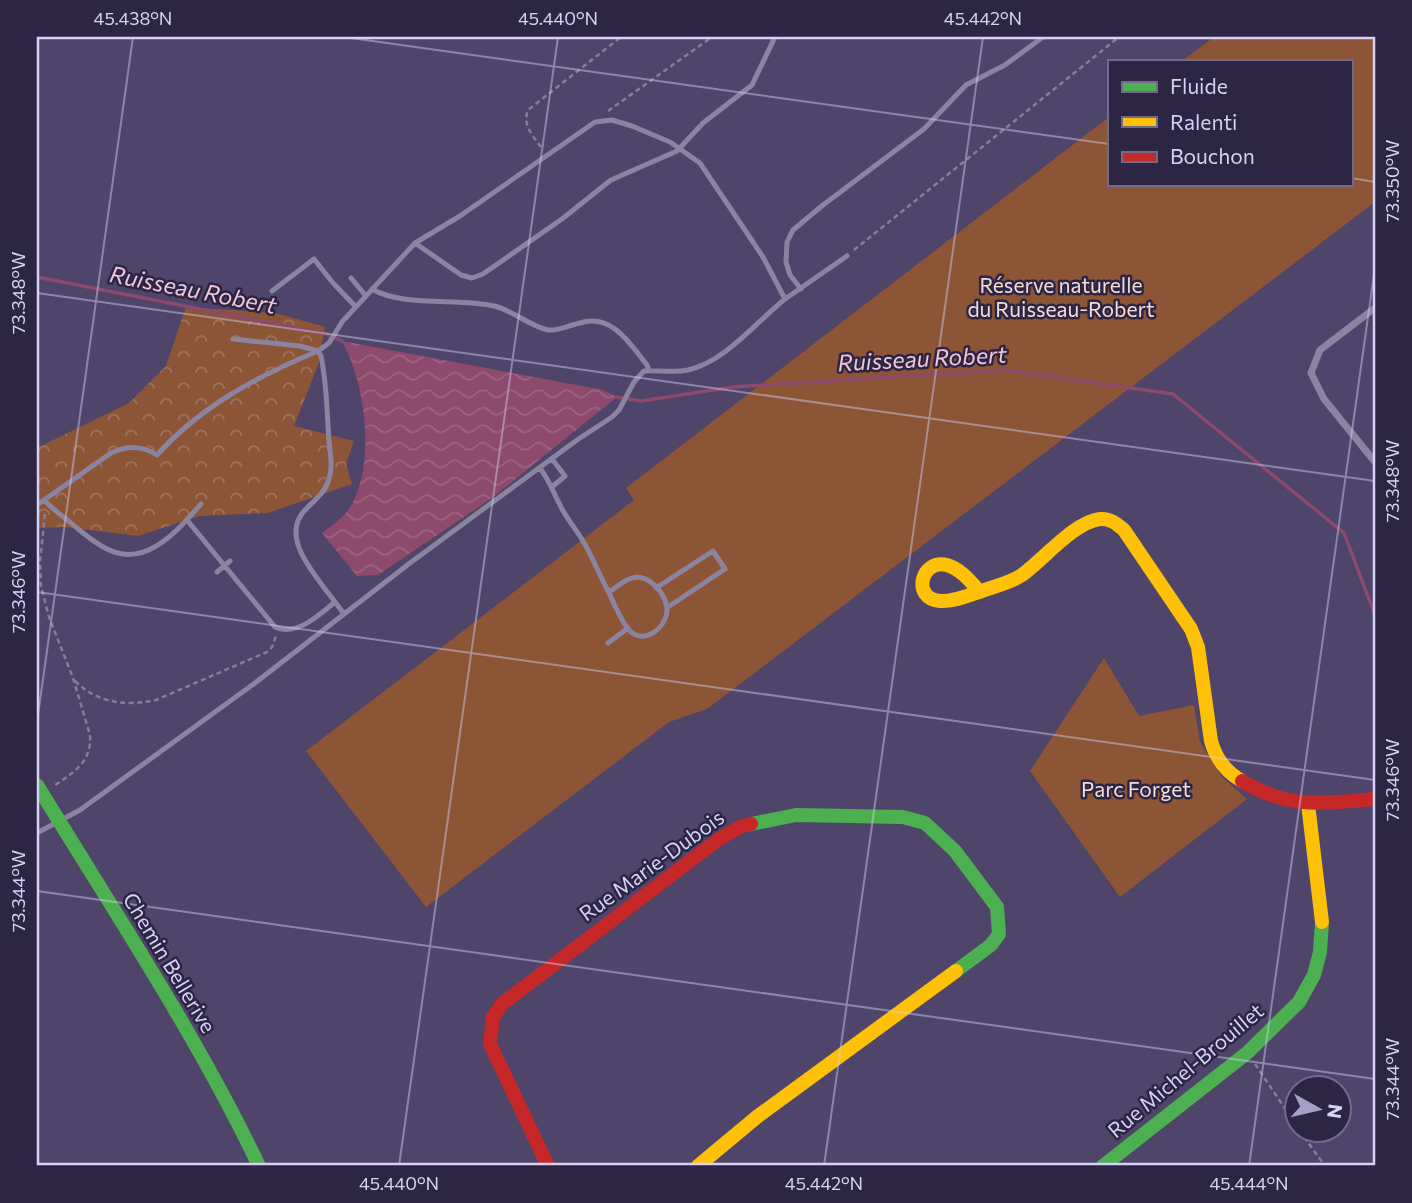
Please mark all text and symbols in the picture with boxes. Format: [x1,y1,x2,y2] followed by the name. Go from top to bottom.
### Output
[94,7,172,29] text: 45.438°N
[518,7,598,29] text: 45.440°N
[944,7,1022,29] text: 45.442°N
[1108,60,1352,186] legend
[1170,73,1228,98] text: Fluide
[1170,109,1237,134] text: Ralenti
[1381,140,1403,222] text: 73.350°W
[1170,143,1255,168] text: Bouchon
[7,252,29,334] text: 73.348°W
[108,259,279,319] water label: Ruisseau Robert
[967,272,1155,321] park label: Réserve naturelle du Ruisseau-Robert
[837,340,1008,376] water label: Ruisseau Robert
[1381,440,1403,522] text: 73.348°W
[7,551,29,633] text: 73.346°W
[1381,739,1403,821] text: 73.346°W
[1081,776,1191,801] park label: Parc Forget
[574,804,728,926] street label: Rue Marie-Dubois
[7,850,29,932] text: 73.344°W
[119,888,222,1037] street label: Chemin Bellerive
[1102,997,1268,1142] street label: Rue Michel-Brouillet
[1381,1038,1403,1120] text: 73.344°W
[1282,1074,1352,1144] north arrow
[1323,1103,1348,1120] text: N
[359,1172,439,1194] text: 45.440°N
[785,1172,863,1194] text: 45.442°N
[1209,1172,1289,1194] text: 45.444°N

